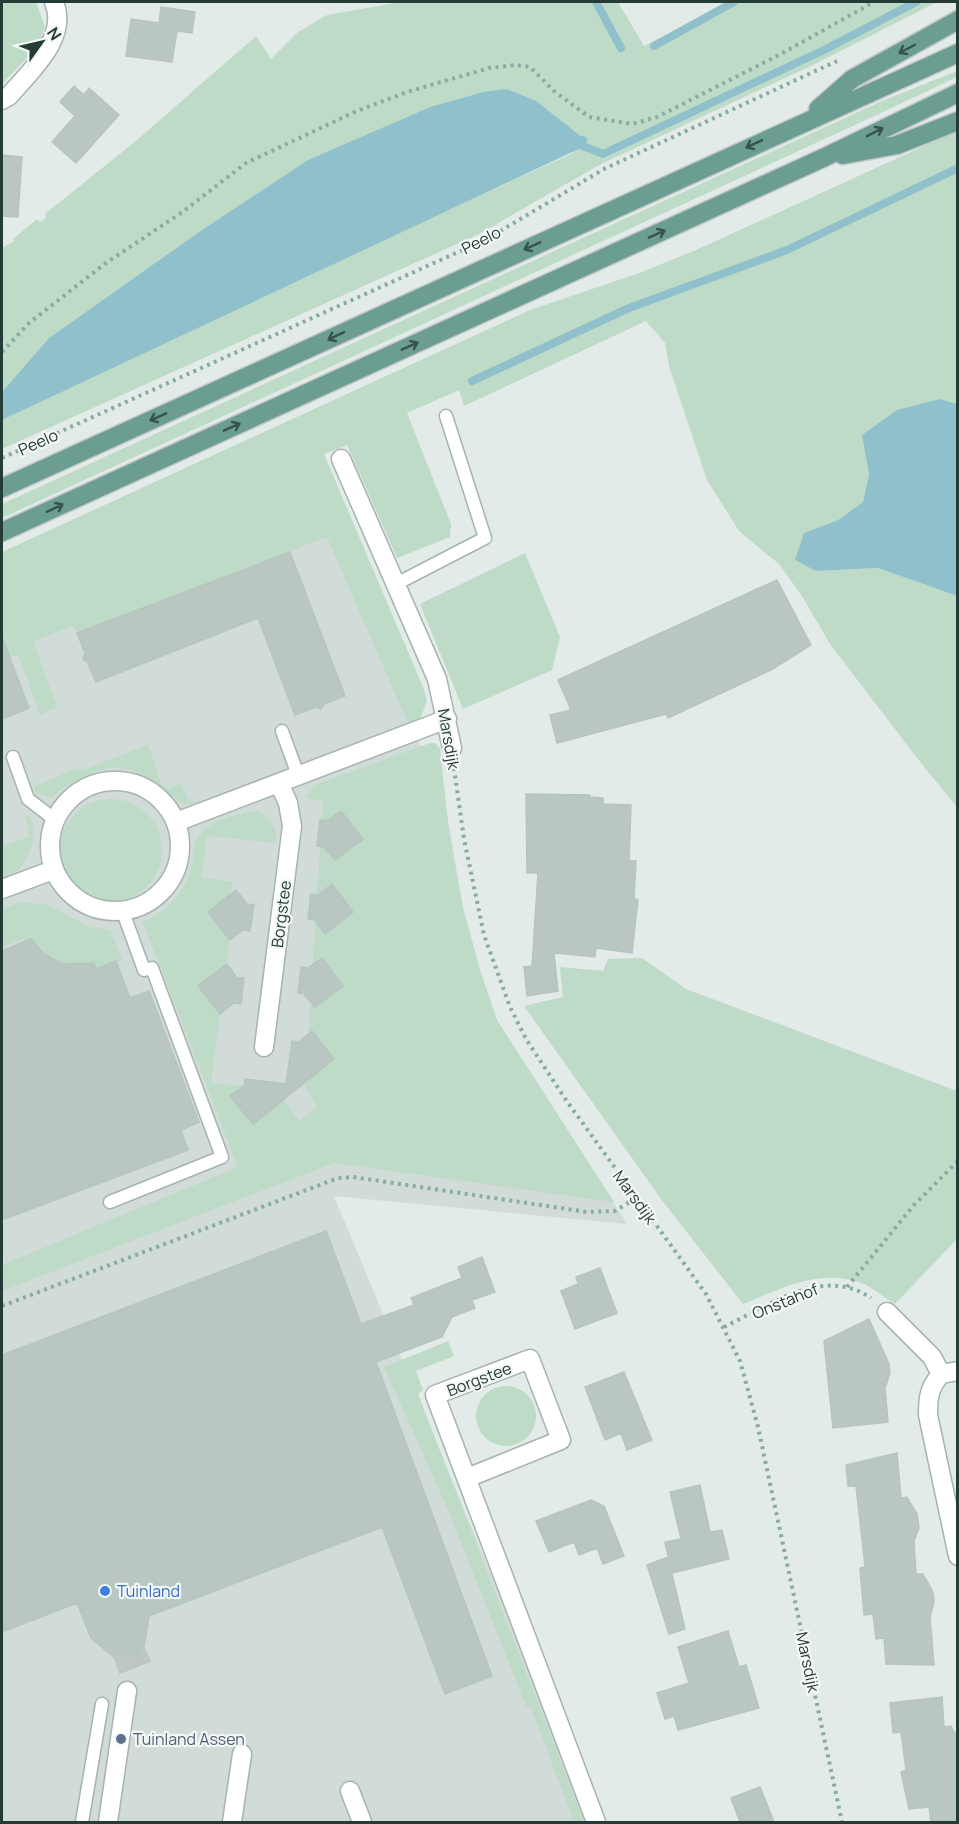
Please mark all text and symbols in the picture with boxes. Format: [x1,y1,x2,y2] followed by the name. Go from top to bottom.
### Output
[12,12,72,72] north arrow
[42,23,67,45] text: N
[898,44,916,55] one-way arrow
[866,126,884,137] one-way arrow
[746,138,764,150] one-way arrow
[458,221,504,259] street label: Peelo
[647,228,665,239] one-way arrow
[524,241,542,252] one-way arrow
[327,330,345,342] one-way arrow
[400,340,418,352] one-way arrow
[150,411,168,423] one-way arrow
[223,421,241,433] one-way arrow
[15,424,61,460] street label: Peelo
[45,502,63,513] one-way arrow
[433,707,465,772] street label: Marsdijk
[266,879,296,949] street label: Borgstee
[608,1166,663,1229] street label: Marsdijk
[749,1278,822,1324] street label: Onstahof
[444,1357,514,1401] street label: Borgstee
[117,1580,180,1602] place label: Tuinland
[98,1584,112,1598] marker: Tuinland
[791,1630,825,1695] street label: Marsdijk
[133,1728,245,1750] place label: Tuinland Assen
[114,1732,128,1746] marker: Tuinland Assen

